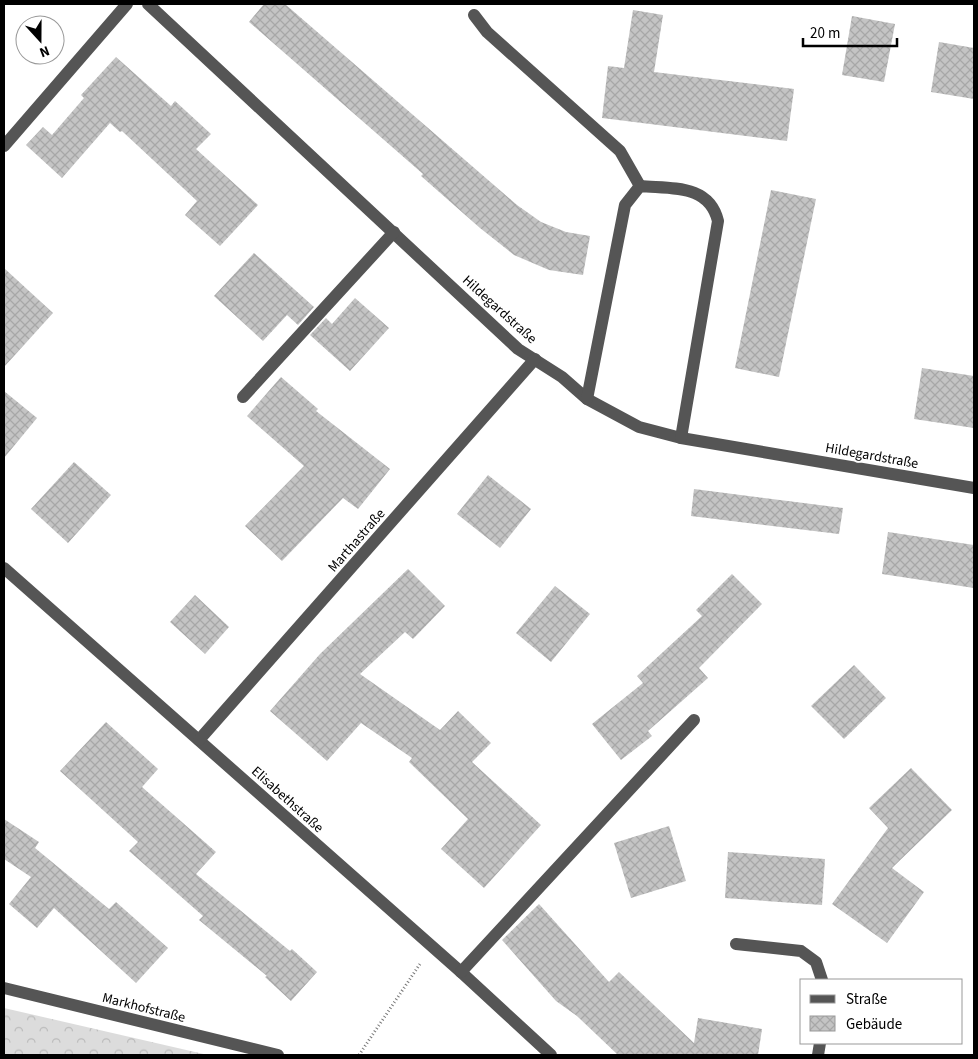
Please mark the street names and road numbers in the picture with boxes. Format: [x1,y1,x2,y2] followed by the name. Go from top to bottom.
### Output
[458,271,541,349] street label: Hildegardstraße
[824,438,920,474] street label: Hildegardstraße
[323,504,390,577] street label: Marthastraße
[247,762,328,838] street label: Elisabethstraße
[100,988,188,1028] street label: Markhofstraße

